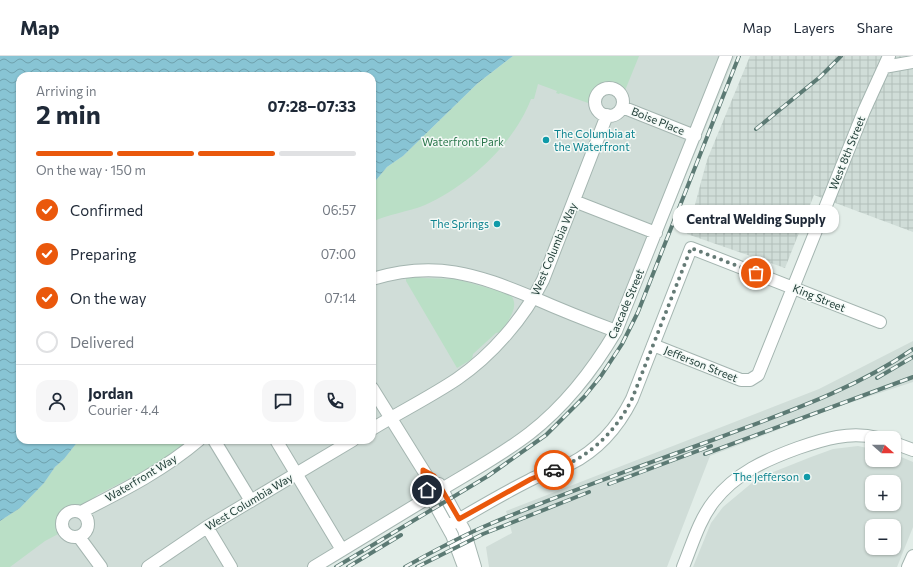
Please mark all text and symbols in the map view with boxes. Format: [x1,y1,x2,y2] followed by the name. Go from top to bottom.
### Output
[20,16,59,39] text: Map
[743,19,771,36] text: Map
[793,19,835,36] text: Layers
[857,19,893,36] text: Share
[36,83,96,99] text: Arriving in
[268,97,356,115] text: 07:28–07:33
[36,98,101,129] text: 2 min
[630,104,687,137] street label: Boise Place
[826,114,867,192] street label: West 8th Street
[554,127,636,153] place label: The Columbia at the Waterfront
[422,135,504,148] park label: Waterfront Park
[541,135,551,145] marker: The Columbia at the Waterfront
[36,162,146,178] text: On the way · 150 m
[36,199,58,221] icon: check
[528,200,579,297] street label: West Columbia Way
[70,201,143,219] text: Confirmed
[322,202,356,218] text: 06:57
[673,205,839,233] callout: Central Welding Supply
[686,211,826,227] text: Central Welding Supply
[430,217,489,230] place label: The Springs
[492,219,502,229] marker: The Springs
[36,243,58,265] icon: check
[70,245,136,263] text: Preparing
[321,246,356,262] text: 07:00
[739,256,773,290] pin
[745,262,767,284] icon: bag
[605,266,646,341] street label: Cascade Street
[791,281,848,314] street label: King Street
[36,287,58,309] icon: check
[70,289,147,307] text: On the way
[324,290,356,306] text: 07:14
[70,333,134,351] text: Delivered
[662,343,740,385] street label: Jefferson Street
[36,380,78,422] button: person
[262,380,304,422] button: chat
[314,380,356,422] button: phone
[88,384,133,402] text: Jordan
[88,402,159,418] text: Courier · 4.4
[865,431,901,467] north arrow
[865,431,901,555] map controls
[534,450,574,490] courier
[103,451,179,504] street label: Waterfront Way
[543,459,565,481] icon: car
[203,470,295,533] street label: West Columbia Way
[733,470,799,484] place label: The Jefferson
[802,472,812,482] marker: The Jefferson
[410,473,444,507] pin
[865,475,901,511] button: +
[416,479,438,501] icon: home
[865,519,901,555] button: −

